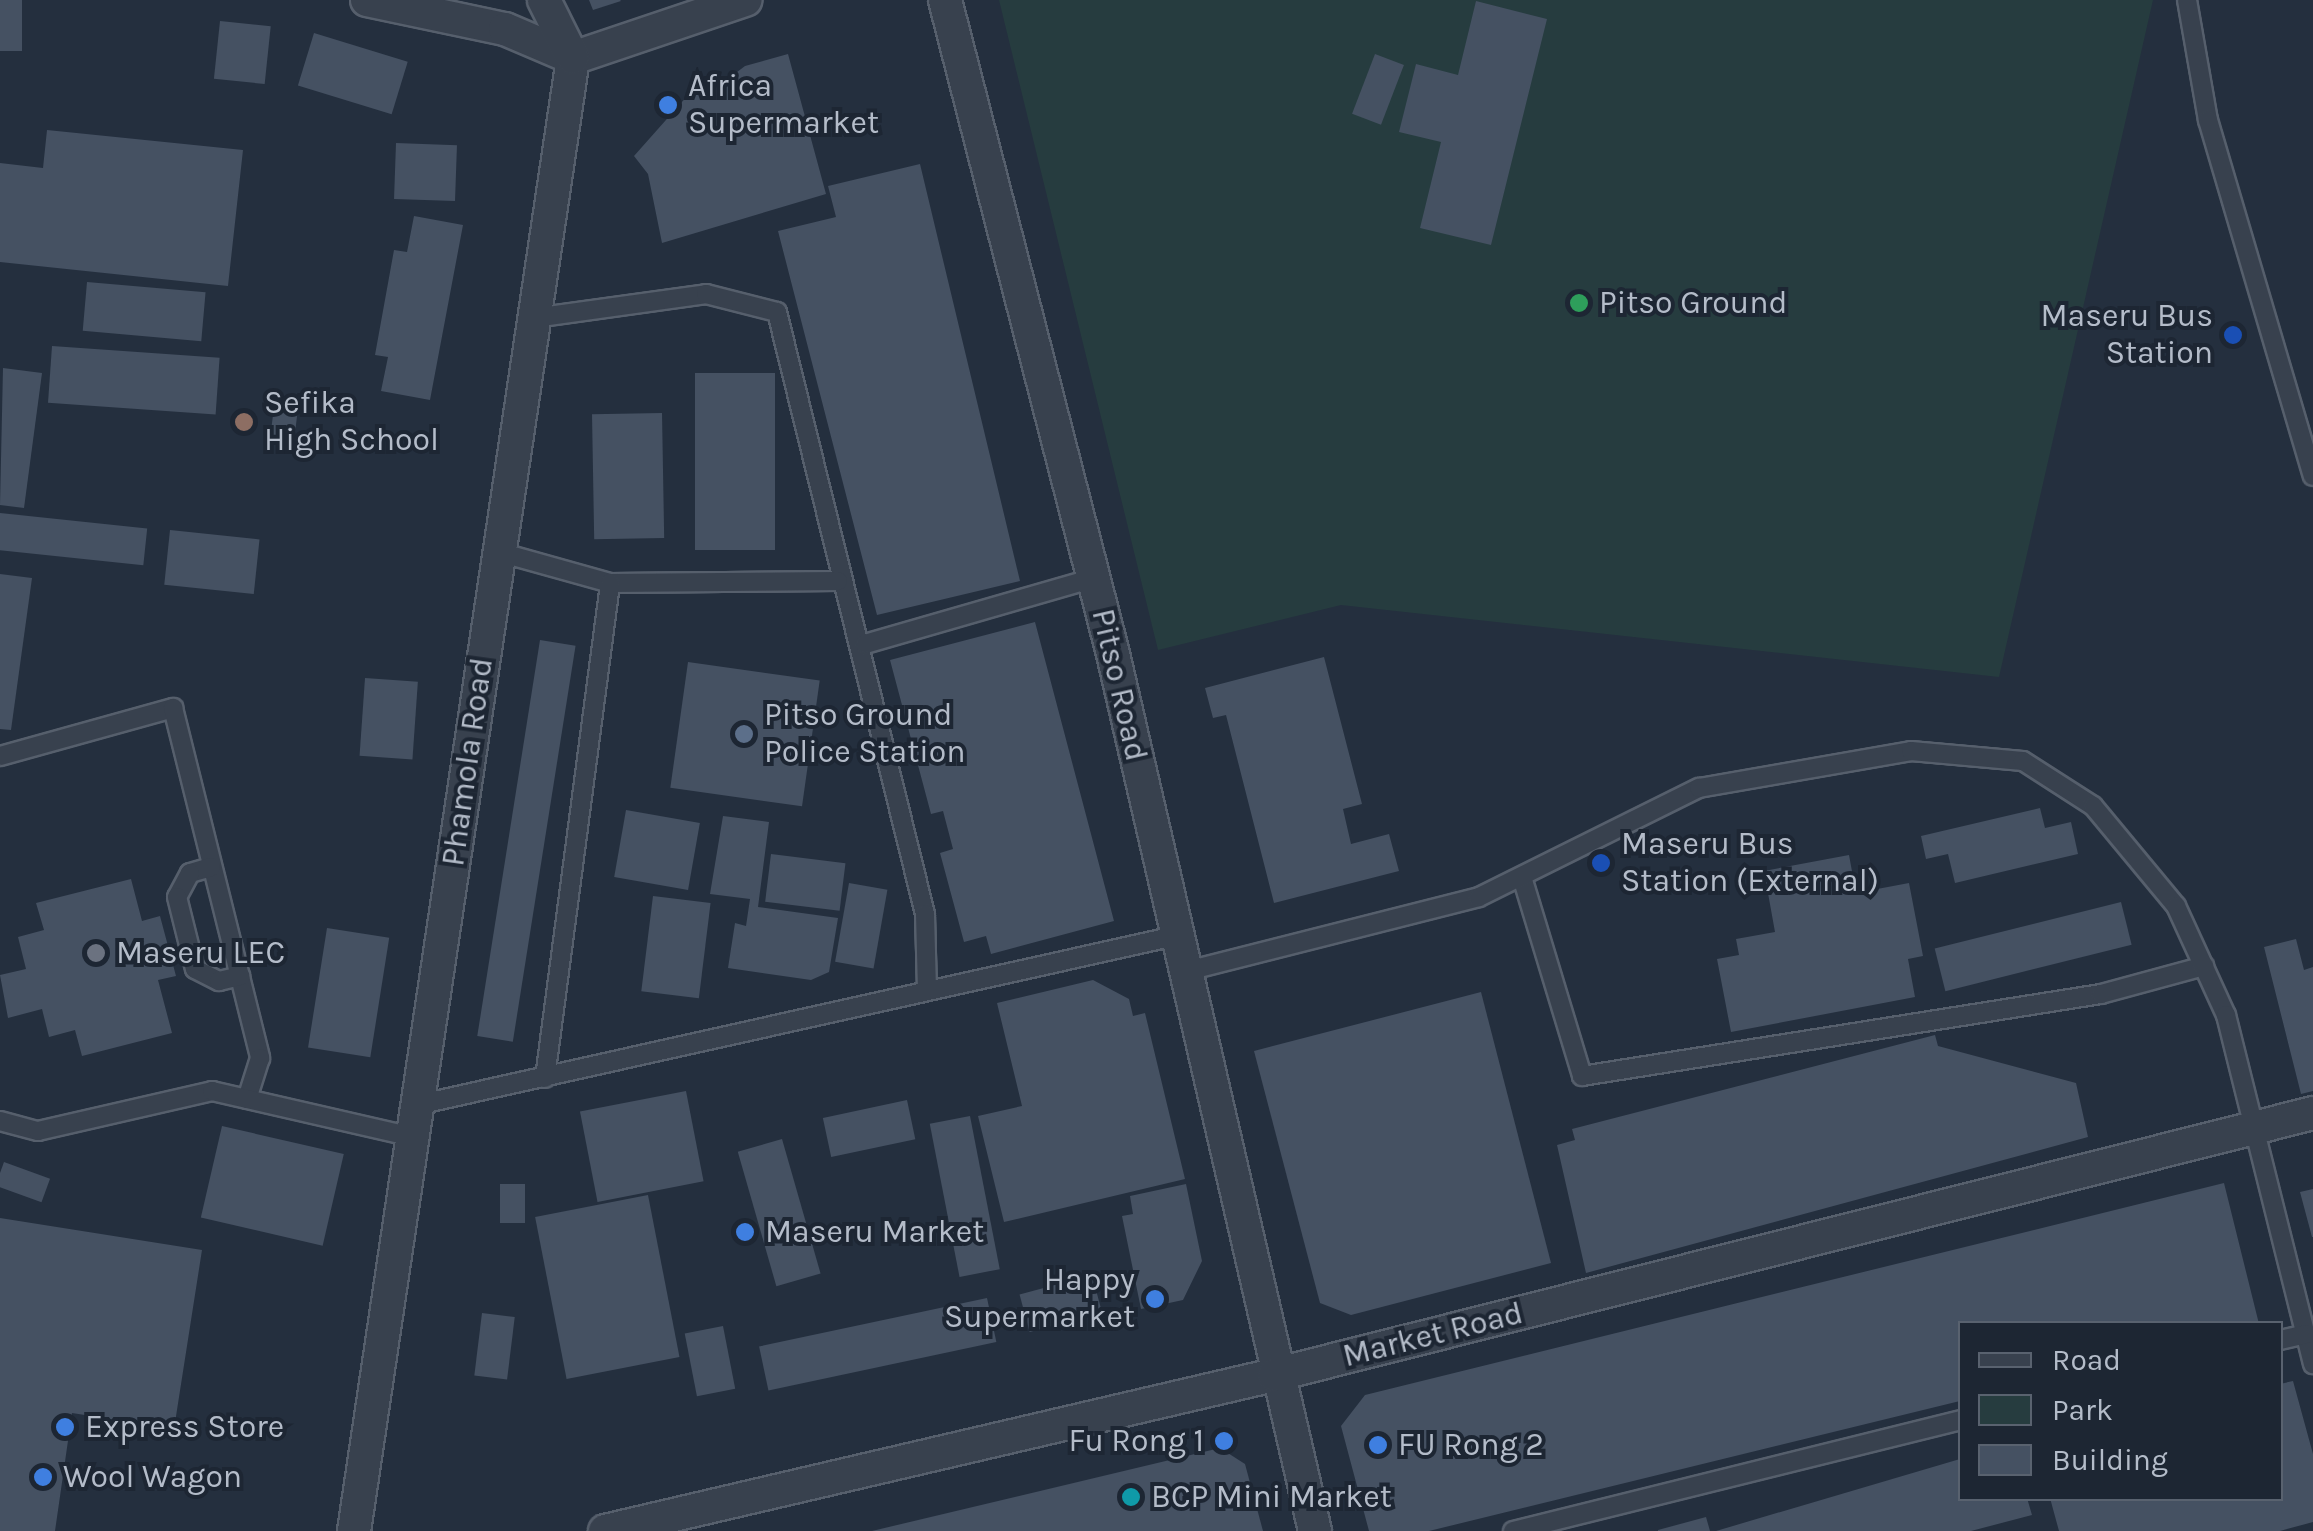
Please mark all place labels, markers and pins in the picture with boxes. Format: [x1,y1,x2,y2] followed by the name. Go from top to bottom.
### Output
[688,68,879,143] place label: Africa Supermarket
[657,94,679,116] marker: Africa Supermarket
[1599,284,1787,322] place label: Pitso Ground
[1568,292,1590,314] marker: Pitso Ground
[2040,298,2213,373] place label: Maseru Bus Station
[2222,324,2244,346] marker: Maseru Bus Station
[264,385,439,460] place label: Sefika High School
[233,411,255,433] marker: Sefika High School
[764,697,966,772] place label: Pitso Ground Police Station
[733,723,755,745] marker: Pitso Ground Police Station
[1621,826,1879,901] place label: Maseru Bus Station (External)
[1590,852,1612,874] marker: Maseru Bus Station (External)
[116,934,285,972] place label: Maseru LEC
[85,942,107,964] marker: Maseru LEC
[765,1213,984,1251] place label: Maseru Market
[734,1221,756,1243] marker: Maseru Market
[944,1262,1135,1337] place label: Happy Supermarket
[1144,1288,1166,1310] marker: Happy Supermarket
[85,1408,284,1446] place label: Express Store
[54,1416,76,1438] marker: Express Store
[1068,1422,1204,1460] place label: Fu Rong 1
[1398,1426,1544,1464] place label: FU Rong 2
[1213,1430,1235,1452] marker: Fu Rong 1
[1367,1434,1389,1456] marker: FU Rong 2
[63,1458,242,1496] place label: Wool Wagon
[32,1466,54,1488] marker: Wool Wagon
[1151,1478,1392,1516] place label: BCP Mini Market
[1120,1486,1142,1508] marker: BCP Mini Market

